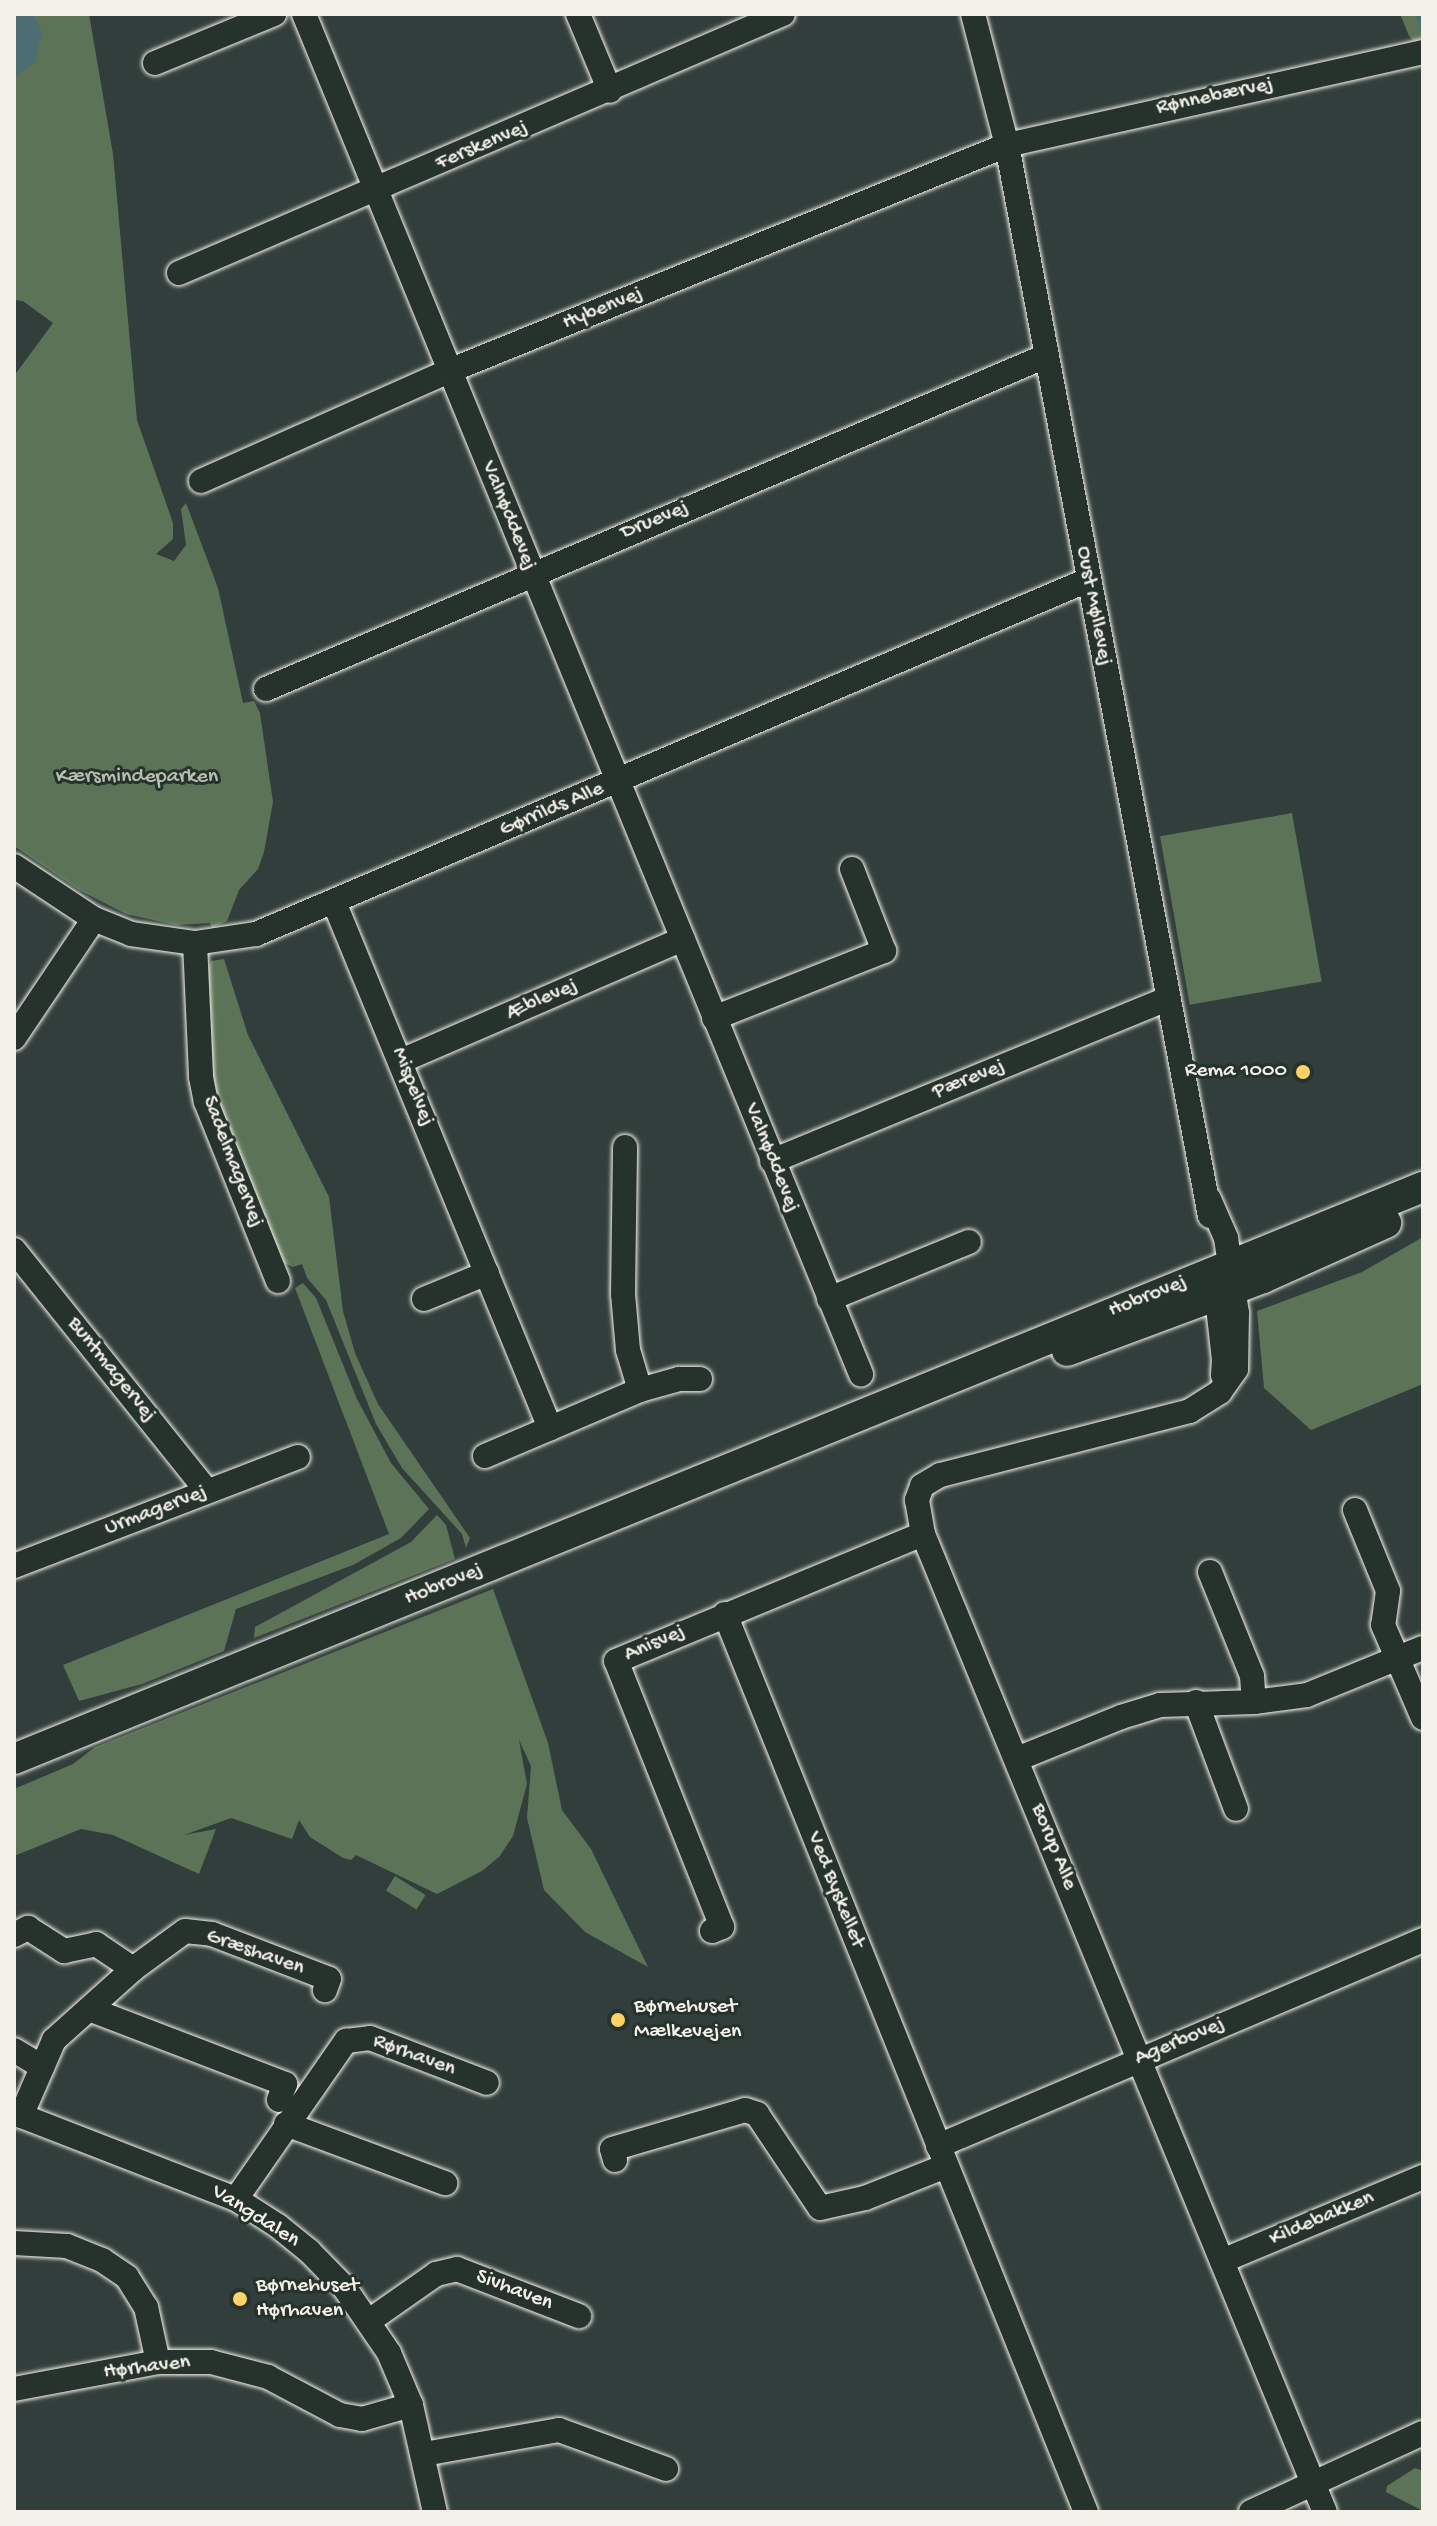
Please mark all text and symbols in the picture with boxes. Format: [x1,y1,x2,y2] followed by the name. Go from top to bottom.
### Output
[1154,72,1276,122] street label: Rønnebærvej
[432,115,532,177] street label: Ferskenvej
[559,281,647,337] street label: Hybenvej
[474,457,542,575] street label: Valnøddevej
[617,495,693,547] street label: Druevej
[1068,544,1118,668] street label: Oust Møllevej
[56,765,218,791] park label: Kærsmindeparken
[496,776,608,844] street label: Gørrilds Alle
[502,973,582,1027] street label: Æblevej
[384,1044,440,1130] street label: Mispelvej
[929,1054,1009,1106] street label: Pærevej
[1185,1059,1287,1085] place label: Rema 1000
[1294,1063,1312,1081] marker: Rema 1000
[195,1093,269,1231] street label: Sadelmagervej
[737,1099,805,1217] street label: Valnøddevej
[1105,1269,1191,1325] street label: Hobrovej
[60,1312,162,1428] street label: Buntmagervej
[101,1479,211,1543] street label: Urmagervej
[401,1557,487,1613] street label: Hobrovej
[621,1619,689,1669] street label: Anisvej
[1024,1800,1082,1894] street label: Borup Alle
[800,1828,870,1952] street label: Ved Byskellet
[202,1924,308,1982] street label: Græshaven
[634,1994,741,2046] place label: Børnehuset Mælkevejen
[609,2011,627,2029] marker: Børnehuset Mælkevejen
[1131,2011,1229,2073] street label: Agerbovej
[369,2029,459,2083] street label: Rørhaven
[206,2180,304,2254] street label: Vangdalen
[1266,2185,1378,2253] street label: Kildebakken
[472,2264,556,2318] street label: Sivhaven
[256,2273,359,2324] place label: Børnehuset Hørhaven
[231,2290,249,2308] marker: Børnehuset Hørhaven
[102,2350,192,2386] street label: Hørhaven

